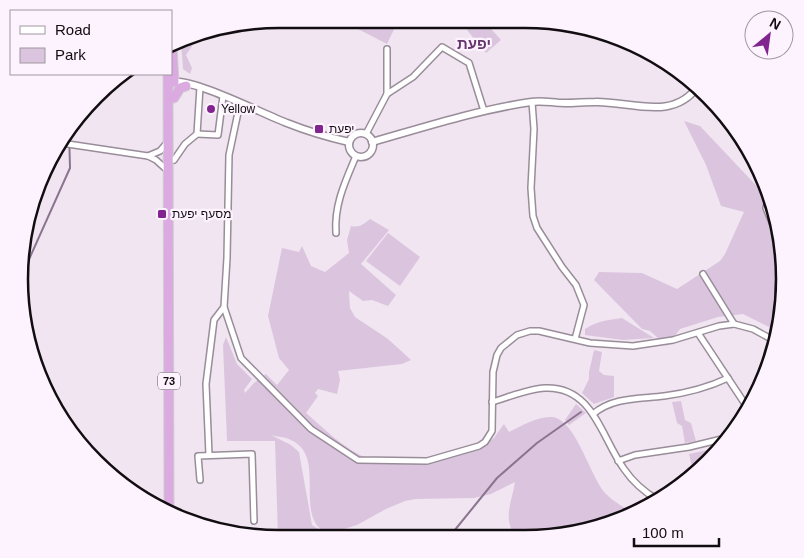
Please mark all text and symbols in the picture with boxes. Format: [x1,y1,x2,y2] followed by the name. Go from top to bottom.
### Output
[10,10,172,75] legend
[744,10,794,60] north arrow
[767,14,784,33] text: N
[55,21,91,38] text: Road
[457,35,491,52] district label: יפעת
[55,46,86,63] text: Park
[221,102,256,116] place label: Yellow
[205,103,217,115] marker: Yellow
[329,122,354,136] place label: יפעת
[313,123,325,135] marker: יפעת
[172,207,231,221] place label: מסעף יפעת
[156,208,168,220] marker: מסעף יפעת
[158,372,180,390] road number: 73
[634,516,719,548] scale bar
[642,524,684,541] text: 100 m

